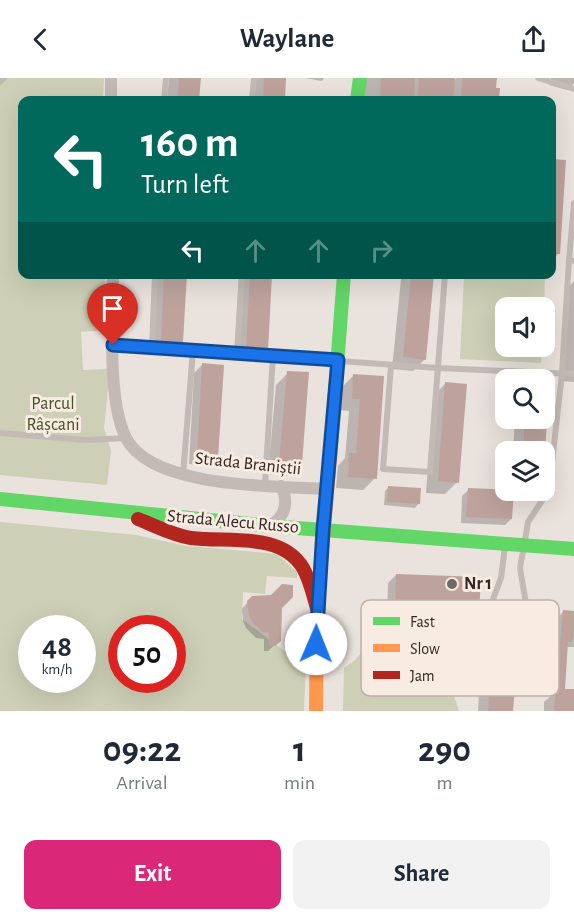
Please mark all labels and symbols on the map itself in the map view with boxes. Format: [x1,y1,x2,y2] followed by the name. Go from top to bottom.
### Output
[87,283,138,345] pin
[26,395,80,435] park label: Parcul Râșcani
[194,449,302,480] street label: Strada Braniștii
[166,507,300,537] street label: Strada Alecu Russo
[464,575,492,593] place label: Nr 1
[445,577,459,591] marker: Nr 1
[361,600,559,696] legend
[284,612,348,676] position arrow
[410,614,435,630] text: Fast
[108,615,186,693] speed limit sign: 50
[410,641,440,657] text: Slow
[410,668,435,684] text: Jam

